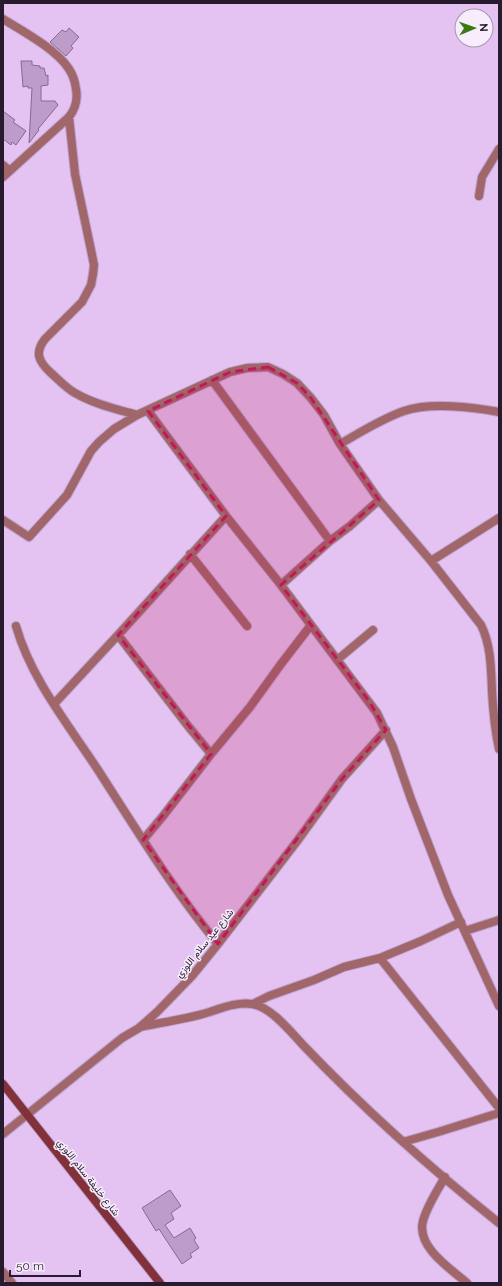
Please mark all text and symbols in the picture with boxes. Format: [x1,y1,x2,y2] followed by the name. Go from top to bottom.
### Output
[454,8,494,48] north arrow
[477,23,490,32] text: N
[173,907,238,982] street label: شارع عيد سلام اللوزي
[53,1137,122,1220] street label: شارع خليفة سلام اللوزي
[10,1252,80,1278] scale bar
[16,1259,44,1273] text: 50 m

